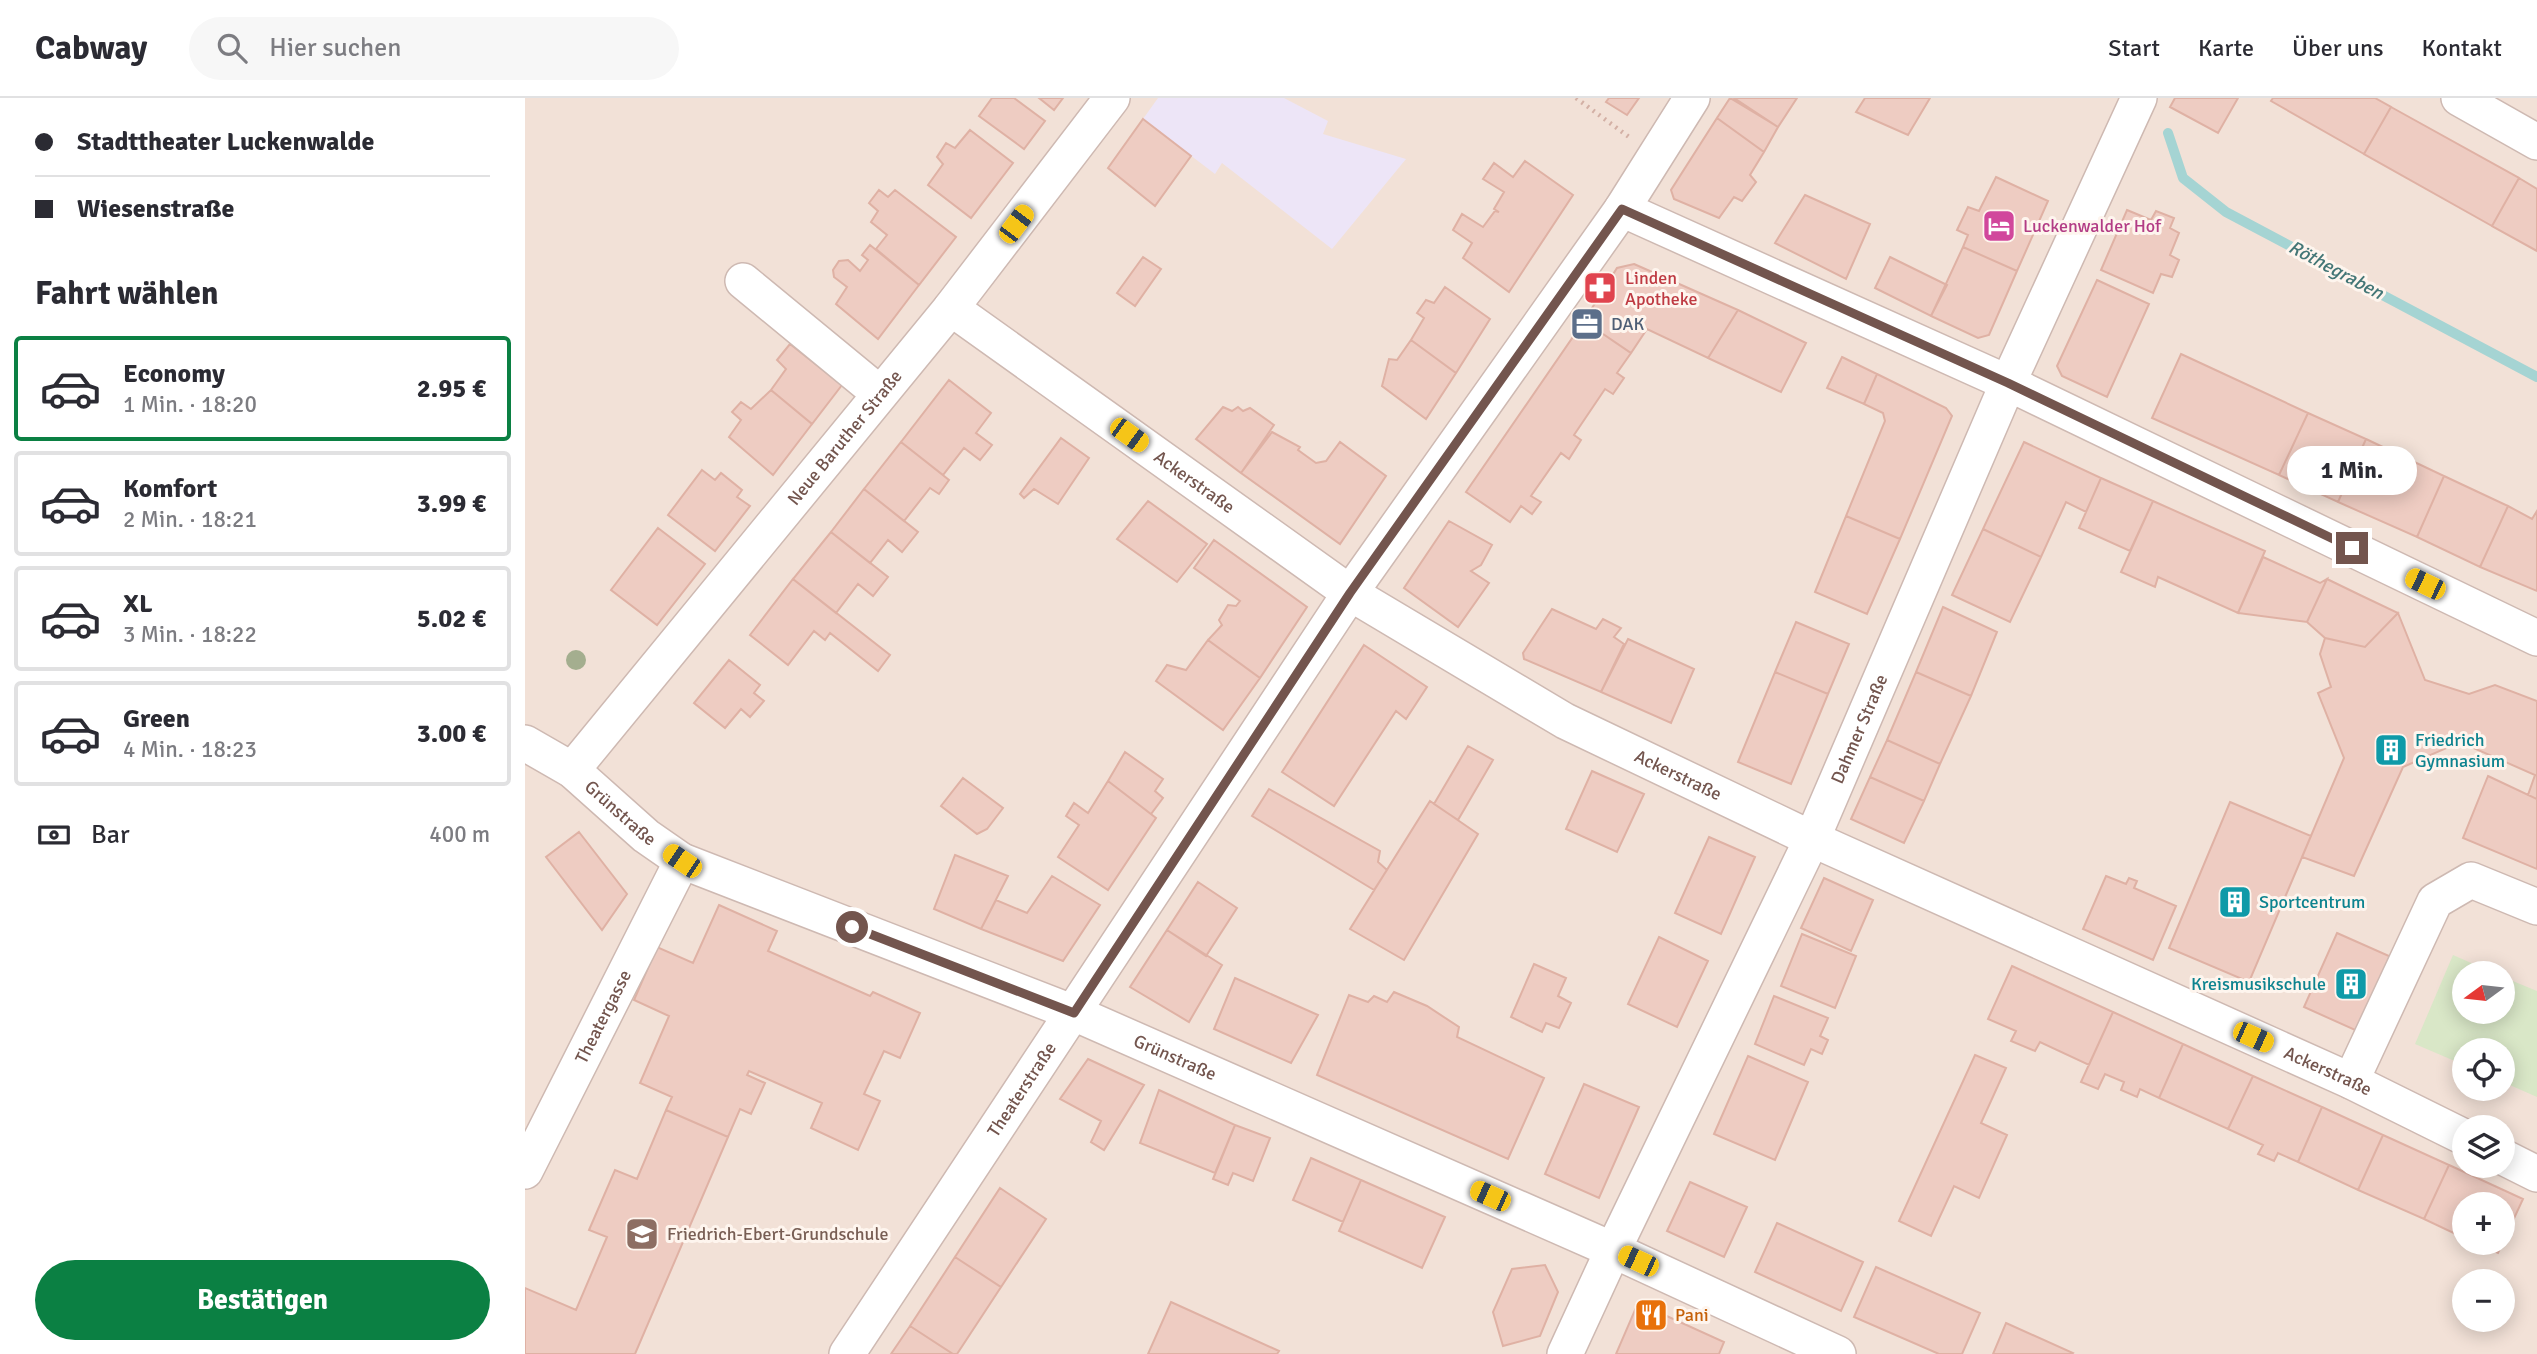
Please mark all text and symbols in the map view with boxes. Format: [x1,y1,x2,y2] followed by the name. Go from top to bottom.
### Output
[189,17,679,80] search box
[35,28,147,69] text: Cabway
[213,29,251,67] icon: search
[269,32,401,64] text: Hier suchen
[2108,33,2160,63] text: Start
[2198,33,2254,63] text: Karte
[2292,33,2384,63] text: Über uns
[2422,33,2502,63] text: Kontakt
[77,126,374,158] text: Stadttheater Luckenwalde
[77,193,234,225] text: Wiesenstraße
[995,201,1038,247] car
[1980,207,2018,245] hotel icon: Luckenwalder Hof
[2023,215,2162,237] place label: Luckenwalder Hof
[2285,235,2388,305] water label: Röthegraben
[1625,267,1698,310] place label: Linden Apotheke
[1581,269,1619,307] pharmacy icon: Linden Apotheke
[35,274,219,313] text: Fahrt wählen
[1568,305,1606,343] office icon: DAK
[1611,313,1644,335] place label: DAK
[39,357,102,420] icon: car
[123,358,225,390] text: Economy
[783,365,907,510] street label: Neue Baruther Straße
[417,373,486,405] text: 2.95 €
[123,390,257,419] text: 1 Min. · 18:20
[1106,414,1153,456] car
[1150,446,1239,518] street label: Ackerstraße
[2287,447,2417,496] callout: 1 Min.
[2321,456,2383,485] text: 1 Min.
[39,472,102,535] icon: car
[123,473,217,505] text: Komfort
[417,488,486,520] text: 3.99 €
[123,505,257,534] text: 2 Min. · 18:21
[2336,532,2368,564] route end
[2402,565,2449,603] car
[39,587,102,650] icon: car
[123,588,153,620] text: XL
[417,603,486,635] text: 5.02 €
[123,620,257,649] text: 3 Min. · 18:22
[1826,671,1892,787] street label: Dahmer Straße
[39,702,102,765] icon: car
[123,703,190,735] text: Green
[417,718,486,750] text: 3.00 €
[2415,729,2505,772] place label: Friedrich Gymnasium
[2372,731,2410,769] building icon: Friedrich Gymnasium
[123,735,257,764] text: 4 Min. · 18:23
[1631,745,1725,805] street label: Ackerstraße
[580,776,660,851] street label: Grünstraße
[35,816,73,854] icon: cash
[91,819,129,851] text: Bar
[429,820,490,849] text: 400 m
[659,841,706,881] car
[2216,883,2254,921] building icon: Sportcentrum
[2259,891,2365,913] place label: Sportcentrum
[836,911,868,943] route start
[2452,961,2515,1024] north arrow
[2452,961,2515,1332] map controls
[2332,965,2370,1003] building icon: Kreismusikschule
[570,966,636,1067] street label: Theatergasse
[2191,973,2326,995] place label: Kreismusikschule
[2230,1019,2277,1055] car
[1130,1030,1220,1085] street label: Grünstraße
[983,1038,1061,1141] street label: Theaterstraße
[2452,1038,2515,1101] button: locate
[2281,1041,2375,1101] street label: Ackerstraße
[2452,1115,2515,1178] button: layers
[1467,1178,1514,1214] car
[2452,1192,2515,1255] button: +
[623,1215,661,1253] school or university icon: Friedrich-Ebert-Grundschule
[667,1223,889,1245] place label: Friedrich-Ebert-Grundschule
[1615,1243,1662,1279] car
[35,1260,490,1340] button: Bestätigen
[2452,1269,2515,1332] button: −
[1632,1296,1670,1334] restaurant icon: Pani
[1675,1304,1709,1326] place label: Pani

